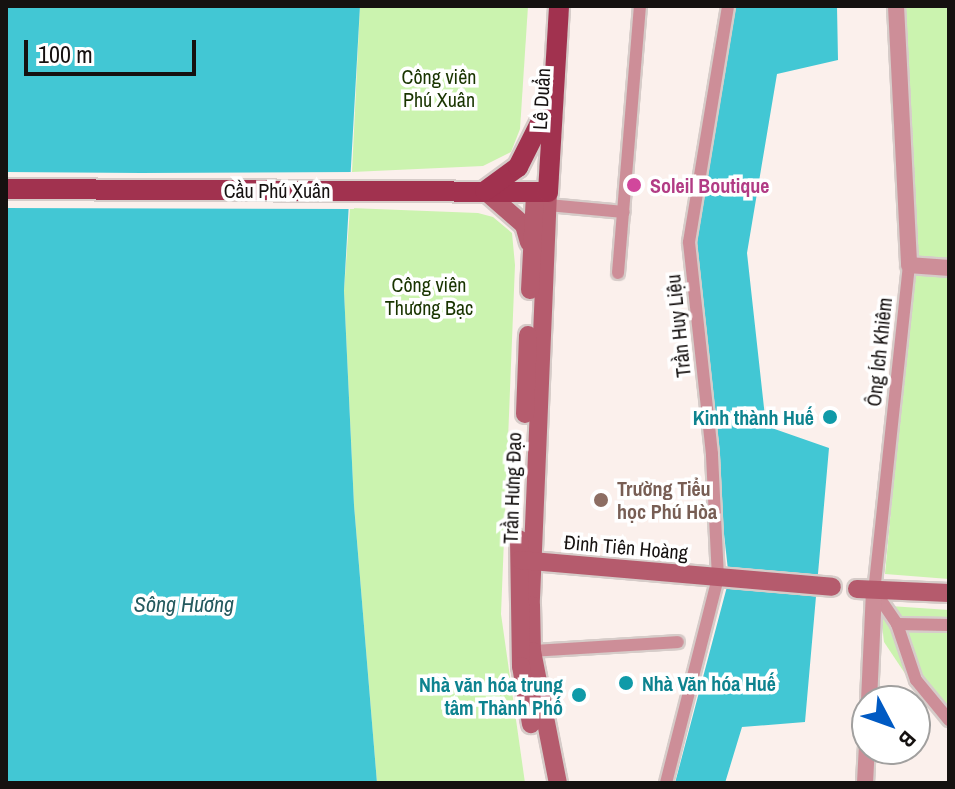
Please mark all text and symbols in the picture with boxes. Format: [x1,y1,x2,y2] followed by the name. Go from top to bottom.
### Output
[28,24,200,74] scale bar
[38,38,93,70] text: 100 m
[402,64,476,111] park label: Công viên Phú Xuân
[527,67,555,131] street label: Lê Duẩn
[650,173,769,197] place label: Soleil Boutique
[625,176,643,194] marker: Soleil Boutique
[224,178,330,202] street label: Cầu Phú Xuân
[385,273,473,320] park label: Công viên Thương Bạc
[661,273,695,379] street label: Trần Huy Liệu
[861,296,897,408] street label: Ông Ích Khiêm
[693,405,814,429] place label: Kinh thành Huế
[821,408,839,426] marker: Kinh thành Huế
[498,432,526,544] street label: Trần Hưng Đạo
[617,476,717,523] place label: Trường Tiểu học Phú Hòa
[592,491,610,509] marker: Trường Tiểu học Phú Hòa
[563,530,689,564] street label: Đinh Tiên Hoàng
[134,592,234,618] water label: Sông Hương
[642,671,776,695] place label: Nhà Văn hóa Huế
[419,672,563,719] place label: Nhà văn hóa trung tâm Thành Phố
[617,674,635,692] marker: Nhà Văn hóa Huế
[851,685,931,765] north arrow
[570,686,588,704] marker: Nhà văn hóa trung tâm Thành Phố
[892,725,923,754] text: B

